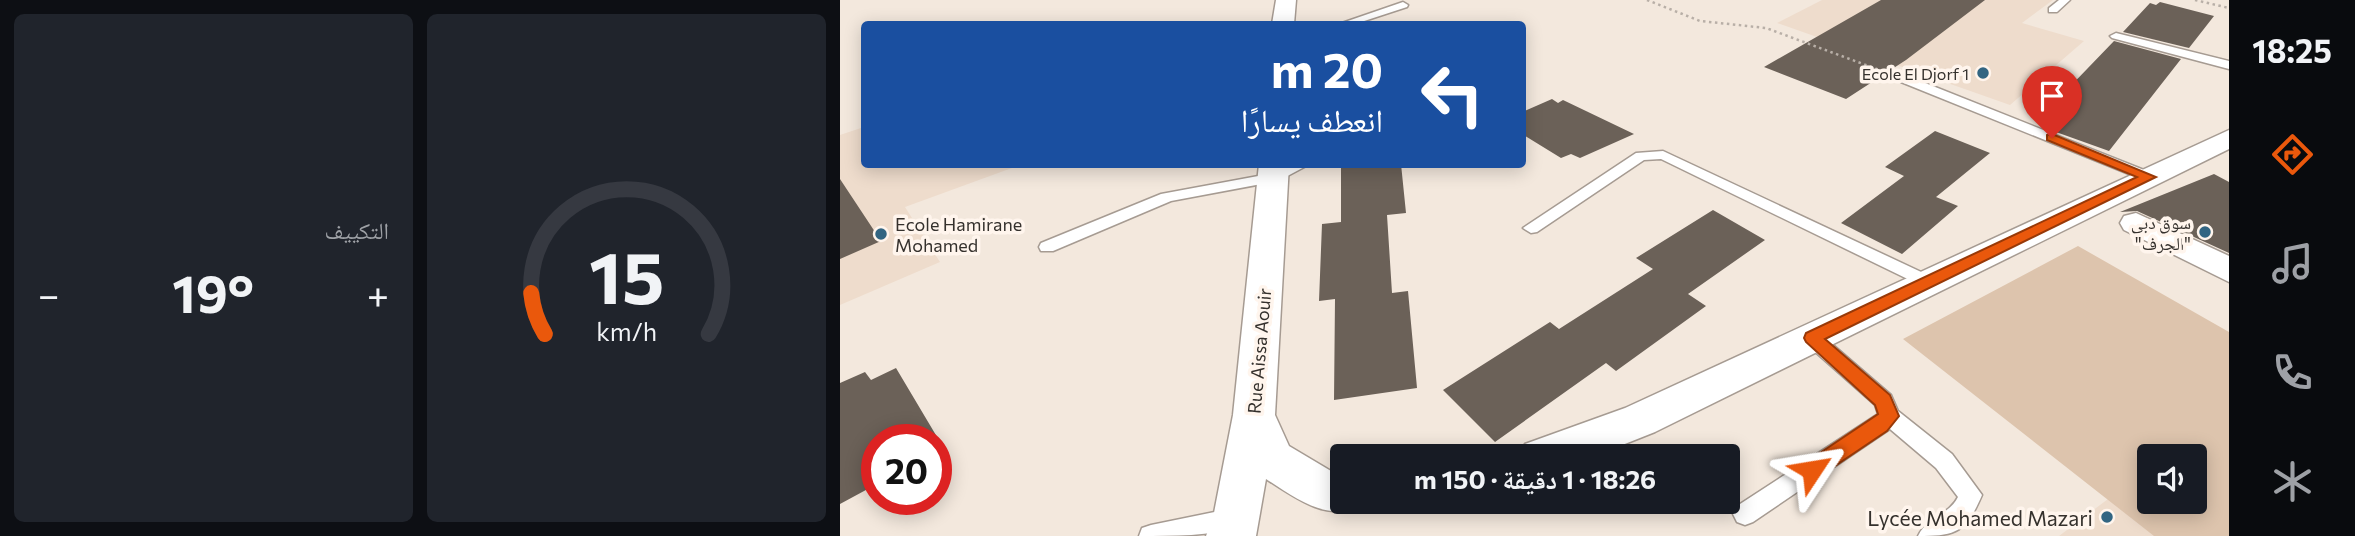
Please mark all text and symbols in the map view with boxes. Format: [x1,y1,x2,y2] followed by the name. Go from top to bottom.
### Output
[2252,30,2332,70] text: 18:25
[1271,38,1383,98] text: 20 m
[1407,49,1498,140] icon: left
[1862,64,1969,83] place label: Ecole El Djorf 1
[1975,65,1991,81] marker: Ecole El Djorf 1
[2022,66,2082,138] pin
[2033,77,2071,115] icon: arrive
[1241,99,1383,139] text: انعطف يسارًا
[2268,130,2317,179] icon: directions
[2131,211,2191,254] place label: سوق دبي "الجرف"
[895,213,1022,256] place label: Ecole Hamirane Mohamed
[324,216,389,244] text: التكييف
[2197,224,2213,240] marker: سوق دبي "الجرف"
[873,226,889,242] marker: Ecole Hamirane Mohamed
[589,230,664,319] text: 15
[2268,239,2317,288] icon: music
[172,260,254,324] text: 19°
[38,270,60,317] text: −
[367,270,389,317] text: +
[1243,287,1275,415] street label: Rue Aissa Aouir
[596,316,657,346] text: km/h
[2268,348,2317,397] icon: phone
[861,424,952,515] speed limit sign: 20
[1775,433,1849,507] position arrow
[2137,444,2207,514] map controls
[2137,444,2207,514] button: sound
[2268,457,2317,506] icon: climate
[1414,463,1656,494] text: 18:26 · 1 دقيقة · 150 m
[1867,505,2093,530] place label: Lycée Mohamed Mazari
[2099,509,2115,525] marker: Lycée Mohamed Mazari

